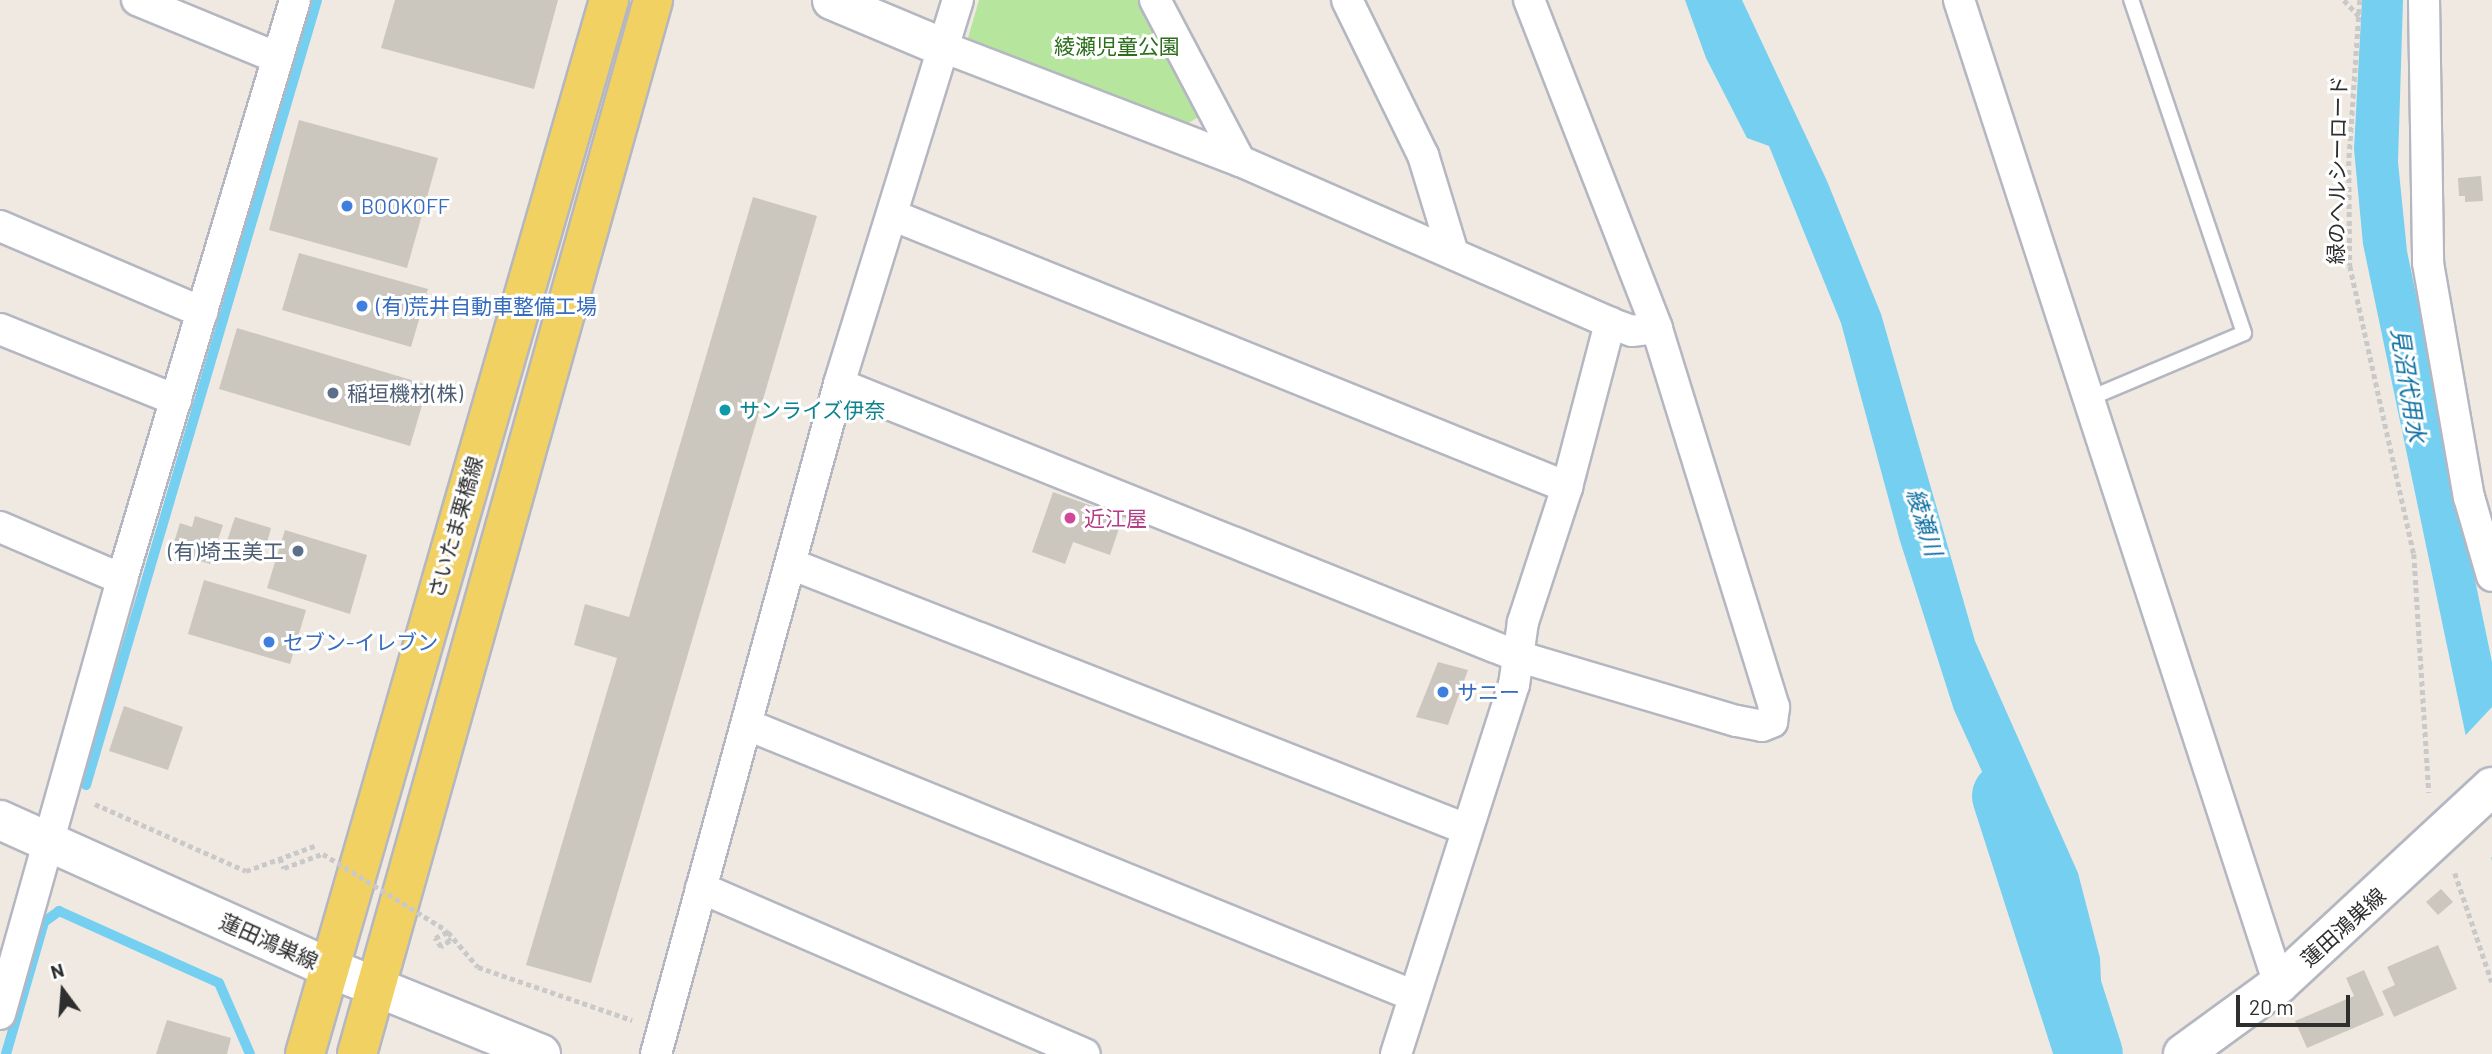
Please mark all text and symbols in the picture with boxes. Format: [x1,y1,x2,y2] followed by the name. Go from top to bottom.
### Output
[1054,33,1180,59] park label: 綾瀬児童公園
[2323,75,2351,265] street label: 緑のヘルシーロード
[361,193,450,219] place label: BOOKOFF
[339,198,355,214] marker: BOOKOFF
[376,293,597,319] place label: (有)荒井自動車整備工場
[354,298,370,314] marker: (有)荒井自動車整備工場
[2386,326,2432,444] water label: 見沼代用水
[347,380,463,406] place label: 稲垣機材(株)
[325,385,341,401] marker: 稲垣機材(株)
[739,397,886,423] place label: サンライズ伊奈
[717,402,733,418] marker: サンライズ伊奈
[423,453,487,601] street label: さいたま栗橋線
[1902,485,1948,559] water label: 綾瀬川
[1084,505,1147,531] place label: 近江屋
[1062,510,1078,526] marker: 近江屋
[168,538,284,564] place label: (有)埼玉美工
[290,543,306,559] marker: (有)埼玉美工
[283,629,438,655] place label: セブン-イレブン
[261,634,277,650] marker: セブン-イレブン
[1457,679,1520,705] place label: サニー
[1435,684,1451,700] marker: サニー
[2296,883,2390,971] street label: 蓮田鴻巣線
[216,908,322,974] street label: 蓮田鴻巣線
[28,956,98,1026] north arrow
[48,958,66,983] text: N
[2240,981,2354,1025] scale bar
[2249,994,2294,1019] text: 20 m

